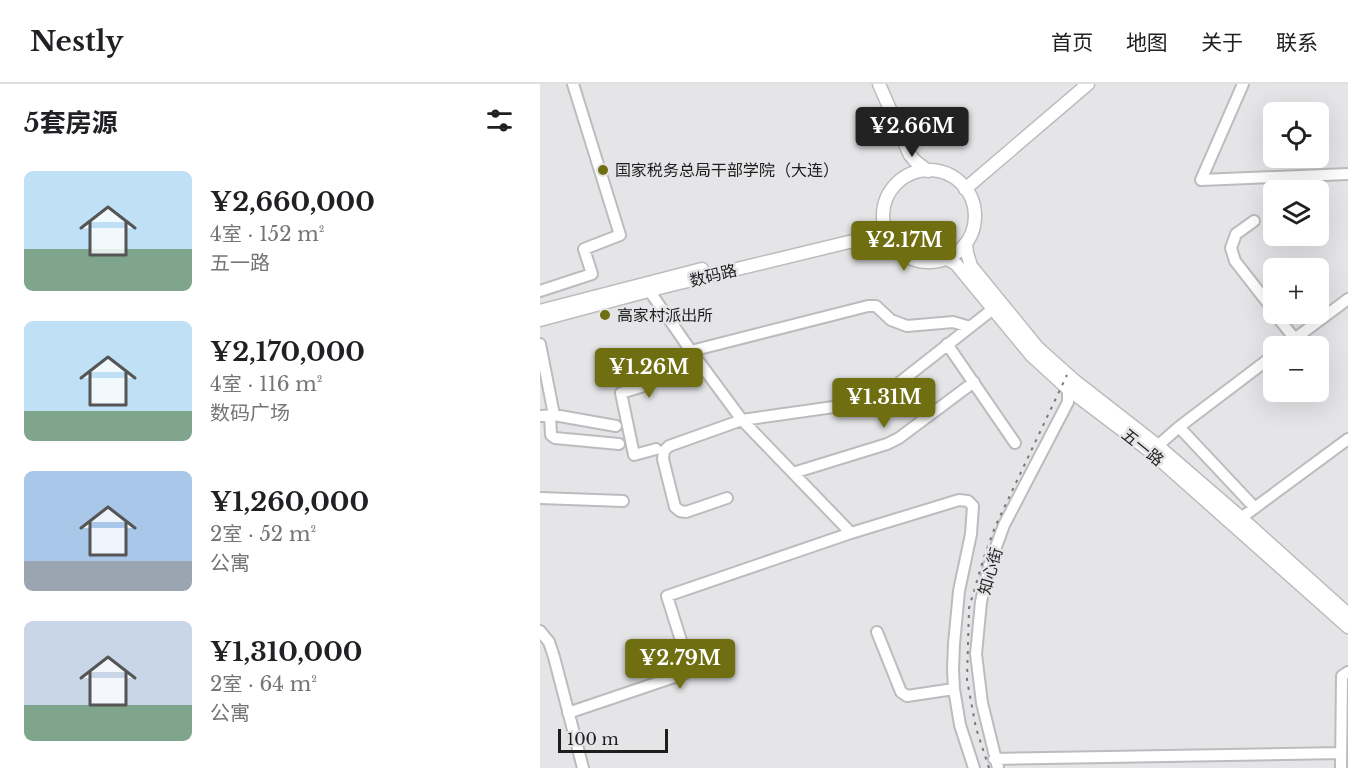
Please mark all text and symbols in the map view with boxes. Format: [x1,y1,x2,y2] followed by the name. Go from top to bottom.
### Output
[30,24,123,59] text: Nestly
[1051,30,1093,56] text: 首页
[1126,30,1168,56] text: 地图
[1201,30,1243,56] text: 关于
[1276,30,1318,56] text: 联系
[1263,102,1329,402] map controls
[1263,102,1329,168] button: locate
[483,104,516,137] icon: filters
[24,107,117,139] text: 5套房源
[863,107,961,158] pin: ¥2.66M
[870,114,954,138] text: ¥2.66M
[615,160,839,180] place label: 国家税务总局干部学院（大连）
[596,163,610,177] marker: 国家税务总局干部学院（大连）
[1263,180,1329,246] button: layers
[210,186,375,218] text: ¥2,660,000
[72,195,144,267] icon: home
[855,221,953,272] pin: ¥2.17M
[210,222,324,246] text: 4室 · 152 m²
[865,228,943,252] text: ¥2.17M
[210,251,270,275] text: 五一路
[1263,258,1329,324] button: +
[687,259,739,291] street label: 数码路
[617,305,713,325] place label: 高家村派出所
[598,308,612,322] marker: 高家村派出所
[210,336,365,368] text: ¥2,170,000
[1263,336,1329,402] button: −
[72,345,144,417] icon: home
[600,348,698,399] pin: ¥1.26M
[609,355,689,379] text: ¥1.26M
[210,372,322,396] text: 4室 · 116 m²
[835,378,933,429] pin: ¥1.31M
[846,385,922,409] text: ¥1.31M
[210,401,290,425] text: 数码广场
[1118,424,1168,470] street label: 五一路
[210,486,369,518] text: ¥1,260,000
[72,495,144,567] icon: home
[210,522,316,546] text: 2室 · 52 m²
[974,545,1006,597] street label: 知心街
[210,551,250,575] text: 公寓
[210,636,362,668] text: ¥1,310,000
[631,639,729,690] pin: ¥2.79M
[72,645,144,717] icon: home
[639,646,721,670] text: ¥2.79M
[210,672,317,696] text: 2室 · 64 m²
[210,701,250,725] text: 公寓
[558,726,668,754] scale bar
[567,729,619,749] text: 100 m

